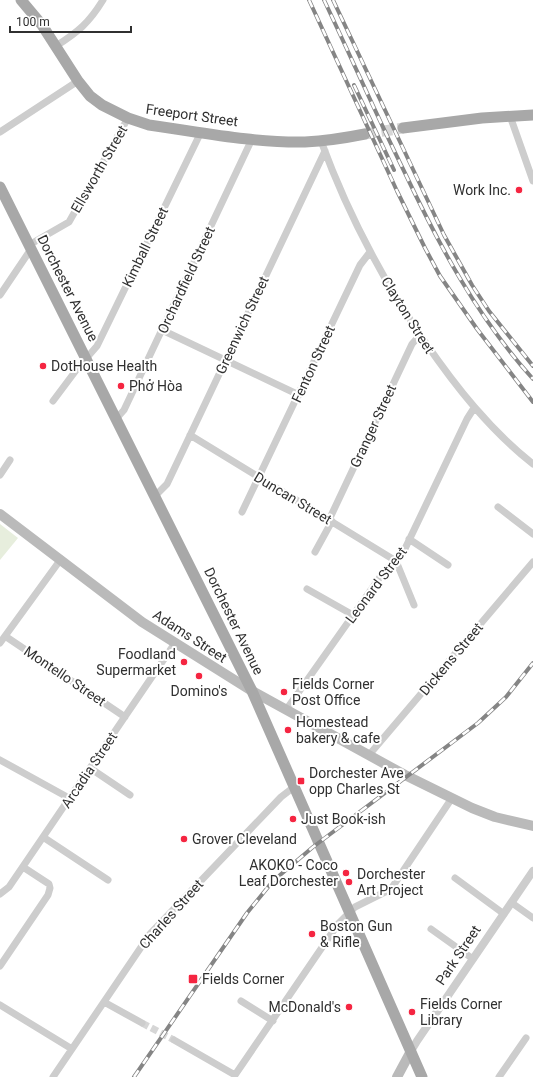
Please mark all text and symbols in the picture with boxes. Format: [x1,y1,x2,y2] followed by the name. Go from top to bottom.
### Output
[10,8,131,34] scale bar
[16,15,50,29] text: 100 m
[145,101,240,129] street label: Freeport Street
[68,122,131,216] street label: Ellsworth Street
[453,182,511,198] place label: Work Inc.
[514,185,524,195] marker: Work Inc.
[119,204,171,290] street label: Kimball Street
[154,224,218,336] street label: Orchardfield Street
[34,232,102,344] street label: Dorchester Avenue
[212,273,272,376] street label: Greenwich Street
[378,274,438,357] street label: Clayton Street
[288,322,338,405] street label: Fenton Street
[51,358,157,374] place label: DotHouse Health
[38,361,48,371] marker: DotHouse Health
[129,378,183,394] place label: Phở Hòa
[116,381,126,391] marker: Phở Hòa
[347,382,399,470] street label: Granger Street
[251,469,335,528] street label: Duncan Street
[342,543,410,626] street label: Leonard Street
[201,565,267,677] street label: Dorchester Avenue
[150,606,230,666] street label: Adams Street
[416,619,486,698] street label: Dickens Street
[21,643,109,709] street label: Montello Street
[96,646,176,678] place label: Foodland Supermarket
[179,657,189,667] marker: Foodland Supermarket
[194,671,204,681] marker: Domino's
[292,676,375,708] place label: Fields Corner Post Office
[171,683,227,699] place label: Domino's
[279,687,289,697] marker: Fields Corner Post Office
[296,714,380,746] place label: Homestead bakery & cafe
[283,725,293,735] marker: Homestead bakery & cafe
[58,729,120,811] street label: Arcadia Street
[309,765,404,797] place label: Dorchester Ave opp Charles St
[296,776,306,786] marker: Dorchester Ave opp Charles St
[301,811,386,827] place label: Just Book-ish
[288,814,298,824] marker: Just Book-ish
[192,831,297,847] place label: Grover Cleveland
[179,834,189,844] marker: Grover Cleveland
[239,857,338,889] place label: AKOKO - Coco Leaf Dorchester
[357,866,425,898] place label: Dorchester Art Project
[341,868,351,878] marker: AKOKO - Coco Leaf Dorchester
[136,876,207,952] street label: Charles Street
[344,877,354,887] marker: Dorchester Art Project
[320,918,393,950] place label: Boston Gun & Rifle
[432,922,484,988] street label: Park Street
[307,929,317,939] marker: Boston Gun & Rifle
[202,971,285,987] place label: Fields Corner
[187,973,199,985] marker: Fields Corner
[420,996,503,1028] place label: Fields Corner Library
[269,999,341,1015] place label: McDonald's
[344,1002,354,1012] marker: McDonald's
[407,1007,417,1017] marker: Fields Corner Library

